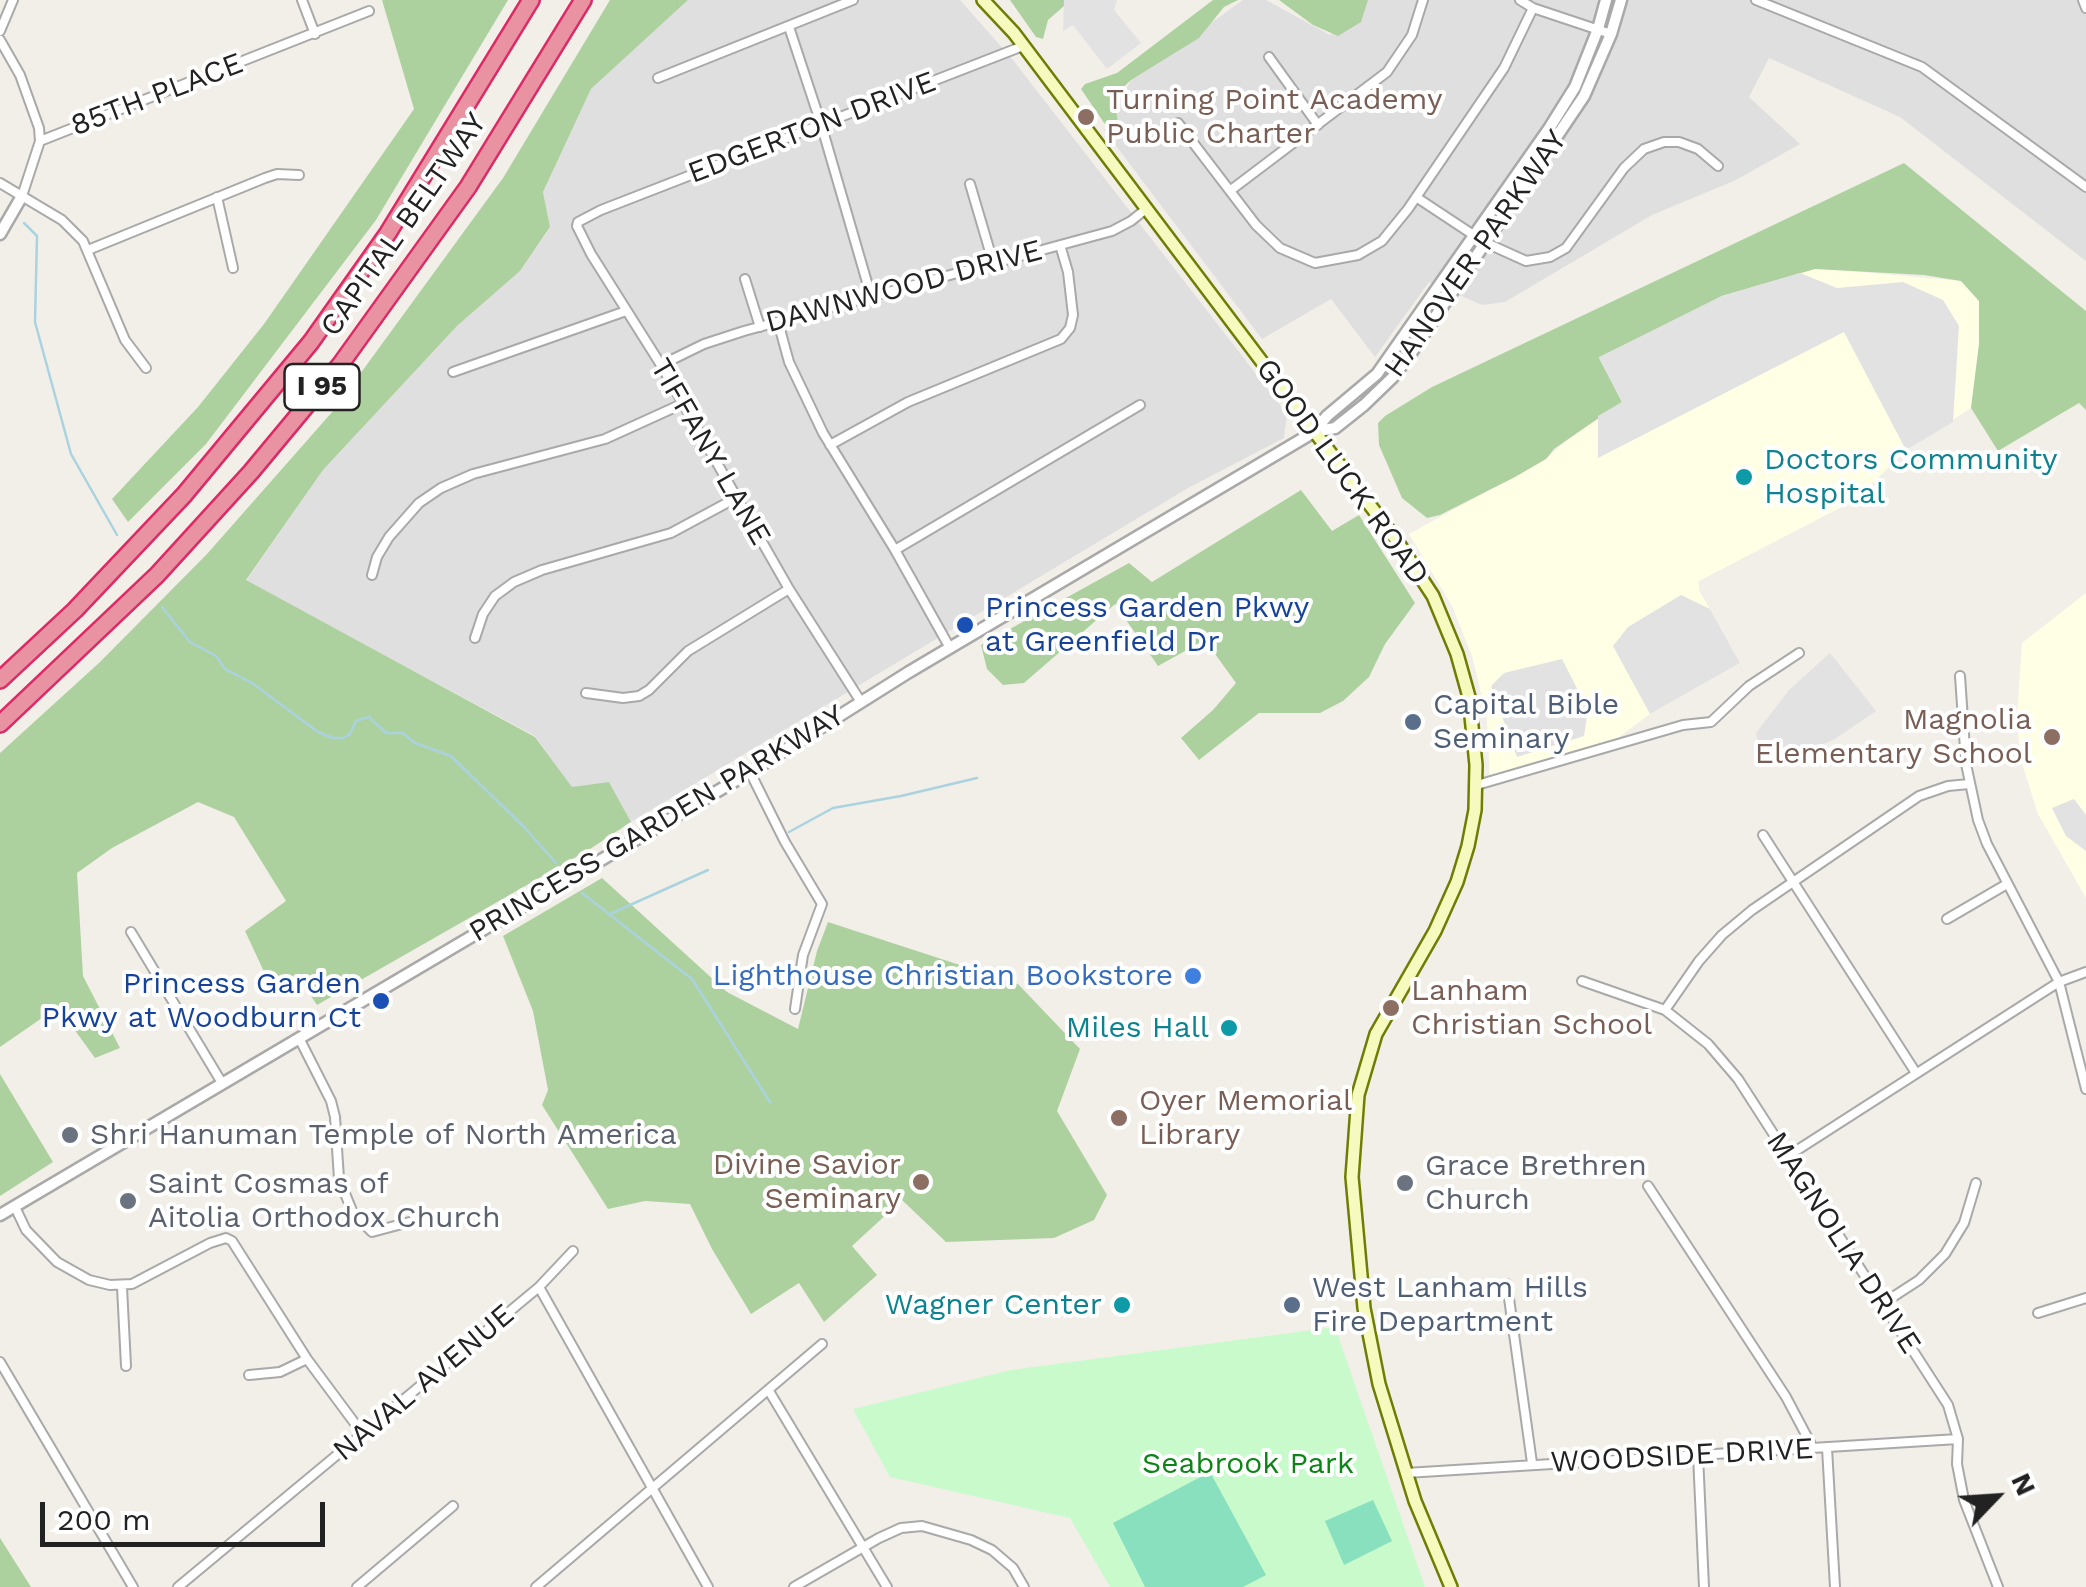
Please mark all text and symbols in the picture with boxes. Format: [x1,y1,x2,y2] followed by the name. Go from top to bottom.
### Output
[66,46,248,144] street label: 85TH PLACE
[683,64,941,192] street label: EDGERTON DRIVE
[1106,82,1442,152] place label: Turning Point Academy Public Charter
[313,106,495,344] street label: CAPITAL BELTWAY
[1075,106,1097,128] marker: Turning Point Academy Public Charter
[1377,123,1575,385] street label: HANOVER PARKWAY
[762,233,1046,341] street label: DAWNWOOD DRIVE
[642,352,778,552] street label: TIFFANY LANE
[1248,352,1436,592] street label: GOOD LUCK ROAD
[284,364,360,410] road number: I 95
[1764,442,2058,512] place label: Doctors Community Hospital
[1733,466,1755,488] marker: Doctors Community Hospital
[985,590,1309,660] place label: Princess Garden Pkwy at Greenfield Dr
[954,614,976,636] marker: Princess Garden Pkwy at Greenfield Dr
[1433,687,1619,758] place label: Capital Bible Seminary
[463,698,851,950] street label: PRINCESS GARDEN PARKWAY
[1755,702,2032,772] place label: Magnolia Elementary School
[1402,711,1424,733] marker: Capital Bible Seminary
[2041,726,2063,748] marker: Magnolia Elementary School
[713,958,1173,994] place label: Lighthouse Christian Bookstore
[1182,965,1204,987] marker: Lighthouse Christian Bookstore
[42,966,361,1036] place label: Princess Garden Pkwy at Woodburn Ct
[1411,973,1652,1044] place label: Lanham Christian School
[370,990,392,1012] marker: Princess Garden Pkwy at Woodburn Ct
[1380,997,1402,1019] marker: Lanham Christian School
[1066,1010,1209,1046] place label: Miles Hall
[1218,1017,1240,1039] marker: Miles Hall
[1139,1083,1352,1154] place label: Oyer Memorial Library
[1108,1107,1130,1129] marker: Oyer Memorial Library
[90,1117,677,1153] place label: Shri Hanuman Temple of North America
[59,1124,81,1146] marker: Shri Hanuman Temple of North America
[1758,1125,1928,1361] street label: MAGNOLIA DRIVE
[713,1147,901,1218] place label: Divine Savior Seminary
[1425,1148,1647,1218] place label: Grace Brethren Church
[148,1166,501,1236] place label: Saint Cosmas of Aitolia Orthodox Church
[910,1171,932,1193] marker: Divine Savior Seminary
[1394,1172,1416,1194] marker: Grace Brethren Church
[117,1190,139,1212] marker: Saint Cosmas of Aitolia Orthodox Church
[1312,1270,1588,1340] place label: West Lanham Hills Fire Department
[885,1287,1102,1323] place label: Wagner Center
[1111,1294,1133,1316] marker: Wagner Center
[1281,1294,1303,1316] marker: West Lanham Hills Fire Department
[326,1297,522,1469] street label: NAVAL AVENUE
[1550,1431,1814,1481] street label: WOODSIDE DRIVE
[1142,1446,1354,1482] park label: Seabrook Park
[1946,1447,2046,1547] north arrow
[2004,1468,2043,1500] text: N
[45,1482,330,1544] scale bar
[57,1502,151,1537] text: 200 m

